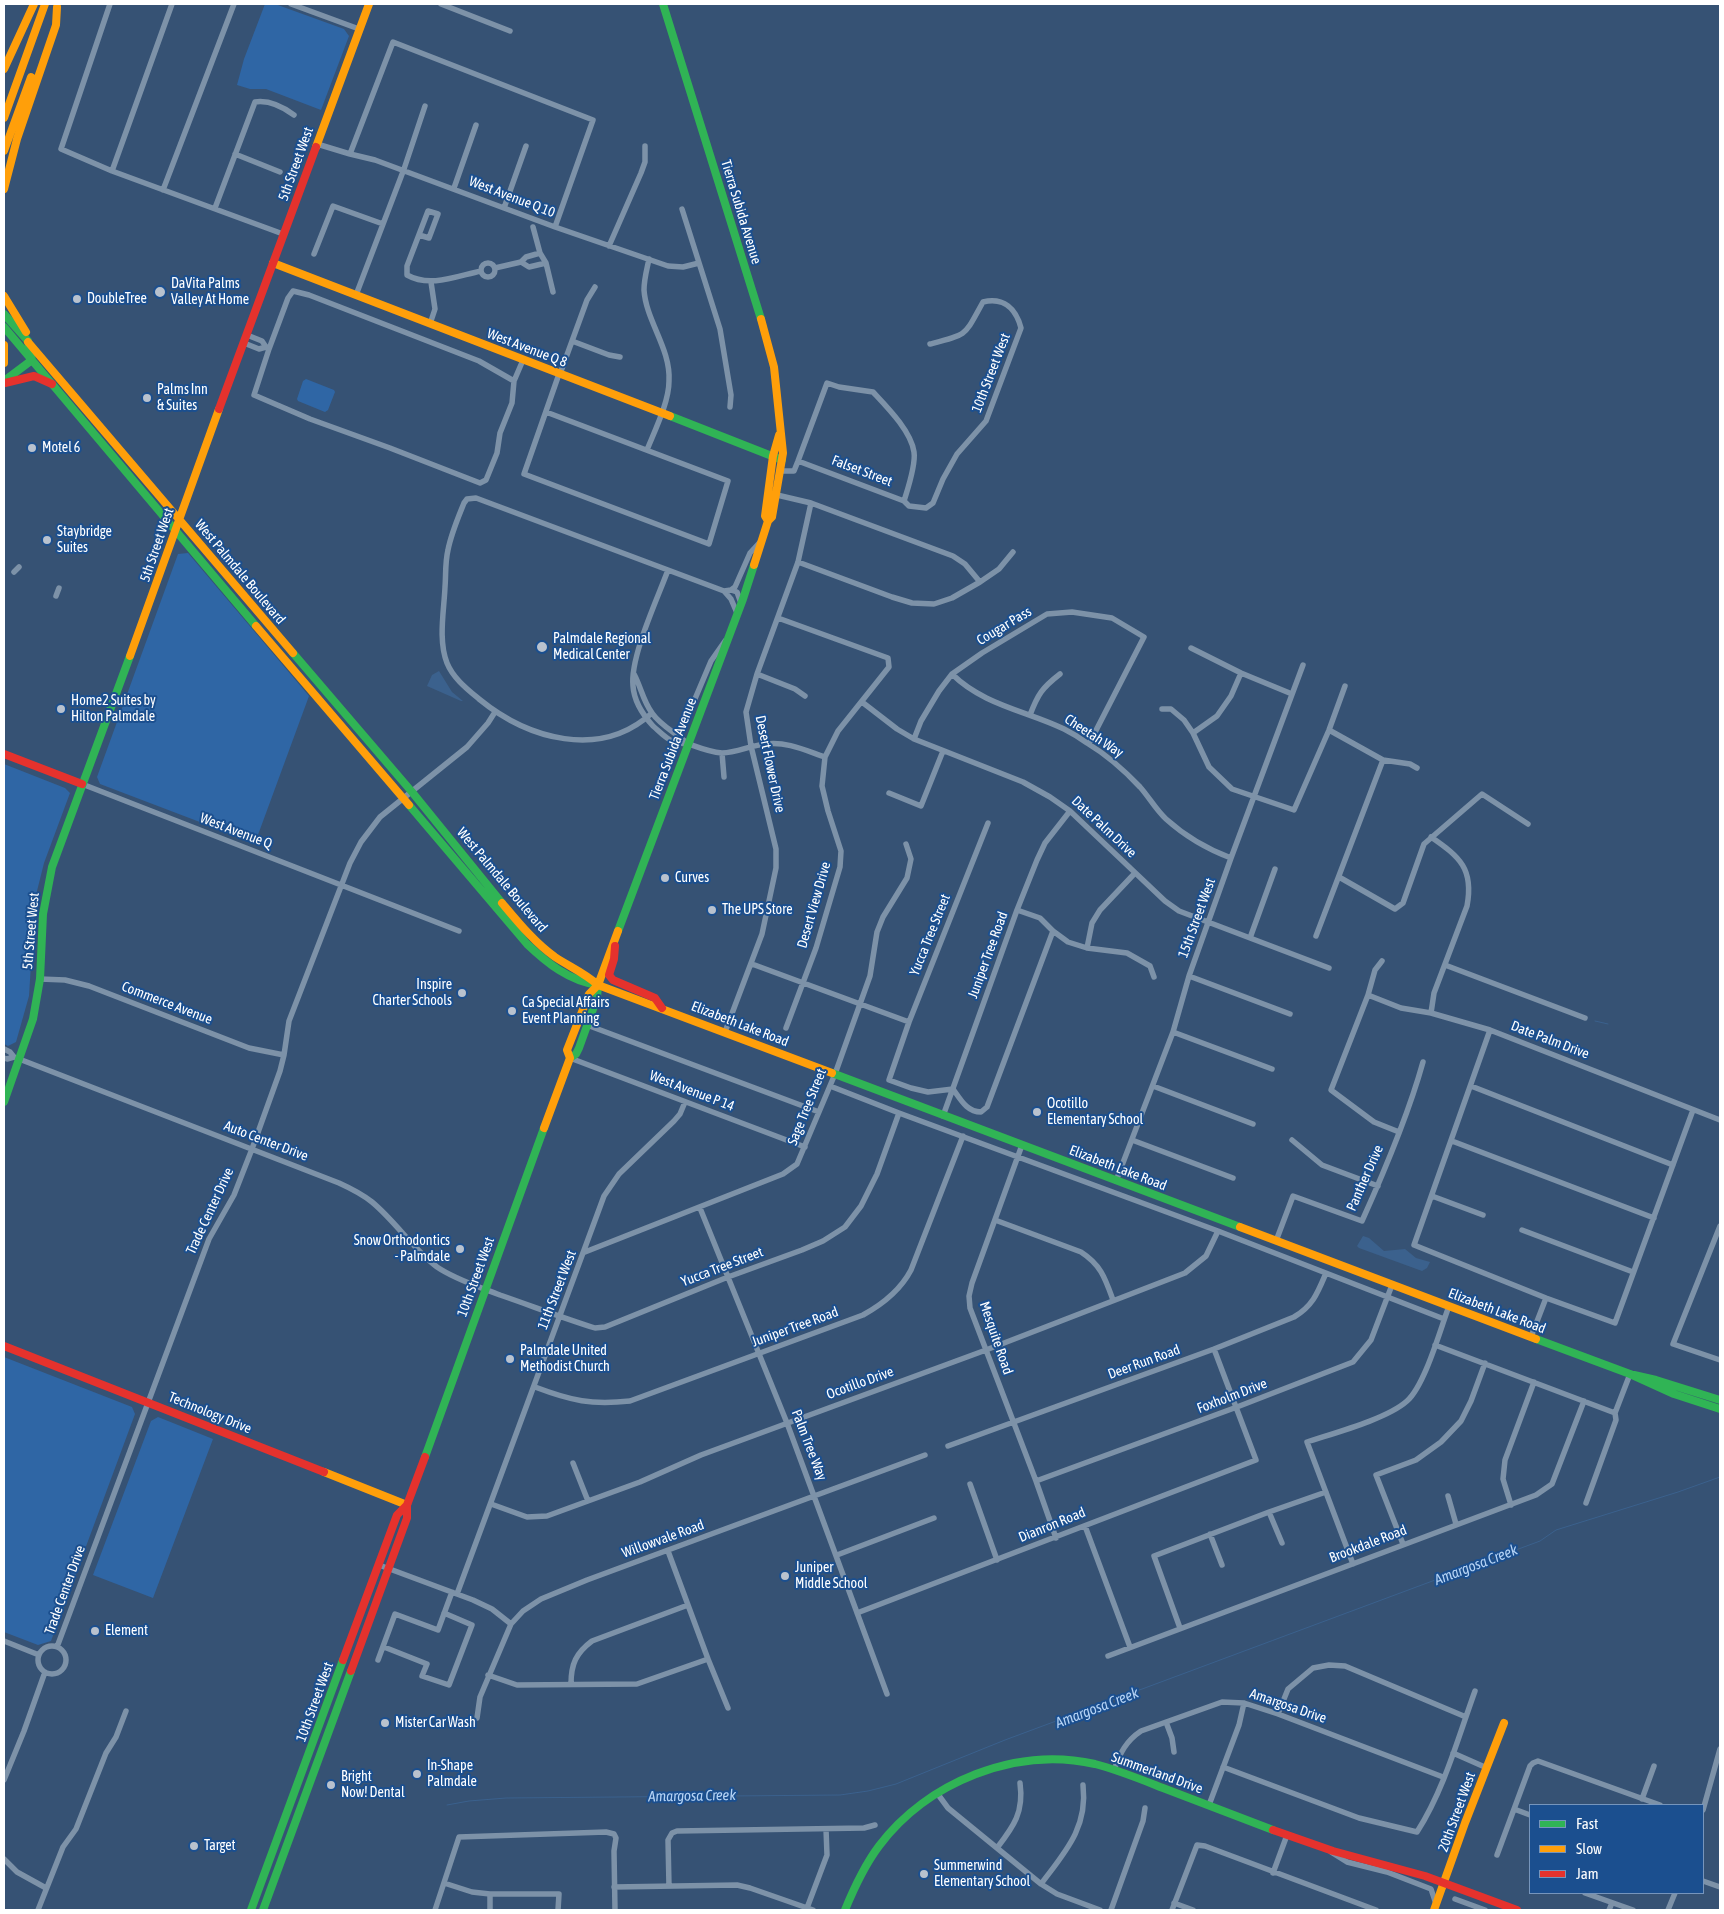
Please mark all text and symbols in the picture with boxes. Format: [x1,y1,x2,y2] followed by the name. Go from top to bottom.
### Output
[275,125,317,203] street label: 5th Street West
[717,158,765,266] street label: Tierra Subida Avenue
[467,173,557,221] street label: West Avenue Q 10
[171,276,249,308] place label: DaVita Palms Valley At Home
[153,285,167,299] marker: DaVita Palms Valley At Home
[87,291,147,307] place label: DoubleTree
[71,293,83,305] marker: DoubleTree
[485,325,569,371] street label: West Avenue Q 8
[968,331,1014,415] street label: 10th Street West
[157,382,208,414] place label: Palms Inn & Suites
[141,392,153,404] marker: Palms Inn & Suites
[42,440,80,456] place label: Motel 6
[26,442,38,454] marker: Motel 6
[829,452,895,490] street label: Falset Street
[137,506,177,584] street label: 5th Street West
[191,516,289,628] street label: West Palmdale Boulevard
[57,524,112,556] place label: Staybridge Suites
[41,534,53,546] marker: Staybridge Suites
[974,603,1034,649] street label: Cougar Pass
[553,631,651,664] place label: Palmdale Regional Medical Center
[535,640,549,654] marker: Palmdale Regional Medical Center
[71,693,156,726] place label: Home2 Suites by Hilton Palmdale
[646,695,700,803] street label: Tierra Subida Avenue
[55,703,67,715] marker: Home2 Suites by Hilton Palmdale
[1061,711,1127,761] street label: Cheetah Way
[752,714,788,814] street label: Desert Flower Drive
[1068,793,1140,861] street label: Date Palm Drive
[198,810,274,852] street label: West Avenue Q
[453,824,551,936] street label: West Palmdale Boulevard
[794,860,834,950] street label: Desert View Drive
[675,870,709,886] place label: Curves
[659,872,671,884] marker: Curves
[1175,876,1219,960] street label: 15th Street West
[19,892,43,970] street label: 5th Street West
[906,892,954,978] street label: Yucca Tree Street
[722,902,793,918] place label: The UPS Store
[706,904,718,916] marker: The UPS Store
[965,909,1011,1001] street label: Juniper Tree Road
[372,977,452,1010] place label: Inspire Charter Schools
[119,978,215,1028] street label: Commerce Avenue
[456,987,468,999] marker: Inspire Charter Schools
[522,995,609,1028] place label: Ca Special Affairs Event Planning
[689,998,791,1050] street label: Elizabeth Lake Road
[506,1005,518,1017] marker: Ca Special Affairs Event Planning
[1508,1017,1592,1063] street label: Date Palm Drive
[784,1066,830,1148] street label: Sage Tree Street
[647,1067,737,1115] street label: West Avenue P 14
[1047,1096,1143,1128] place label: Ocotillo Elementary School
[1031,1106,1043,1118] marker: Ocotillo Elementary School
[221,1117,311,1165] street label: Auto Center Drive
[1067,1142,1169,1194] street label: Elizabeth Lake Road
[1343,1142,1387,1214] street label: Panther Drive
[183,1165,237,1257] street label: Trade Center Drive
[354,1233,450,1266] place label: Snow Orthodontics - Palmdale
[454,1235,498,1319] street label: 10th Street West
[454,1243,466,1255] marker: Snow Orthodontics - Palmdale
[679,1244,765,1290] street label: Yucca Tree Street
[534,1248,580,1332] street label: 11th Street West
[1446,1285,1548,1337] street label: Elizabeth Lake Road
[976,1299,1016,1377] street label: Mesquite Road
[749,1304,841,1350] street label: Juniper Tree Road
[1106,1341,1182,1383] street label: Deer Run Road
[520,1343,610,1375] place label: Palmdale United Methodist Church
[504,1353,516,1365] marker: Palmdale United Methodist Church
[824,1363,896,1403] street label: Ocotillo Drive
[1195,1375,1269,1417] street label: Foxholm Drive
[166,1389,254,1437] street label: Technology Drive
[788,1407,830,1483] street label: Palm Tree Way
[1016,1504,1088,1546] street label: Dianron Road
[620,1516,706,1562] street label: Willowvale Road
[1327,1522,1409,1566] street label: Brookdale Road
[1432,1541,1520,1589] water label: Amargosa Creek
[41,1543,89,1637] street label: Trade Center Drive
[795,1560,867,1592] place label: Juniper Middle School
[779,1570,791,1582] marker: Juniper Middle School
[105,1623,148,1639] place label: Element
[89,1625,101,1637] marker: Element
[293,1660,337,1744] street label: 10th Street West
[1053,1684,1141,1732] water label: Amargosa Creek
[1247,1685,1329,1727] street label: Amargosa Drive
[395,1715,476,1731] place label: Mister Car Wash
[379,1717,391,1729] marker: Mister Car Wash
[1109,1749,1205,1797] street label: Summerland Drive
[427,1758,477,1790] place label: In-Shape Palmdale
[411,1768,423,1780] marker: In-Shape Palmdale
[341,1769,405,1801] place label: Bright Now! Dental
[1435,1770,1479,1854] street label: 20th Street West
[325,1779,337,1791] marker: Bright Now! Dental
[648,1786,736,1806] water label: Amargosa Creek
[1529,1804,1704,1894] legend
[1576,1815,1598,1832] text: Fast
[204,1838,236,1854] place label: Target
[188,1840,200,1852] marker: Target
[1576,1840,1602,1857] text: Slow
[934,1858,1030,1890] place label: Summerwind Elementary School
[1576,1865,1599,1882] text: Jam
[918,1868,930,1880] marker: Summerwind Elementary School

